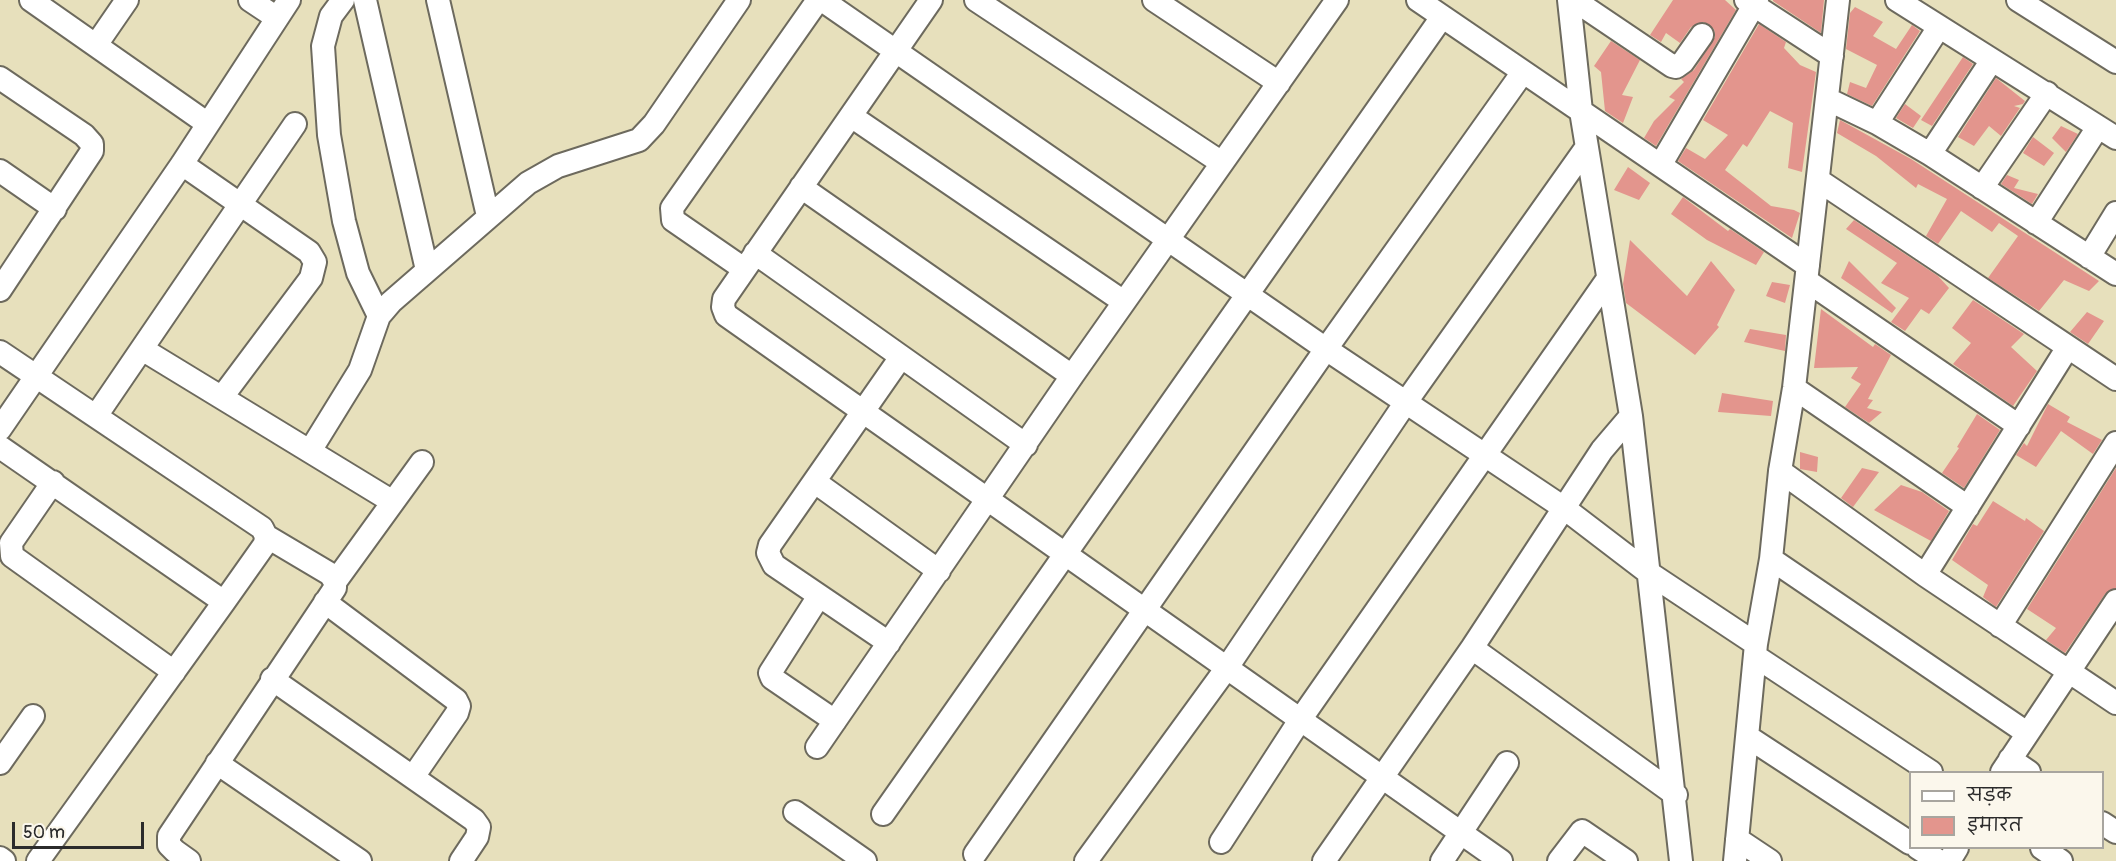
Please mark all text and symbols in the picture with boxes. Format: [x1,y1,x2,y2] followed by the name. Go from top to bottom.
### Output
[1909,771,2104,849] legend
[1967,784,2011,807] text: सड़क
[15,810,147,848] scale bar
[1967,814,2022,837] text: इमारत
[23,821,65,844] text: 50 m

